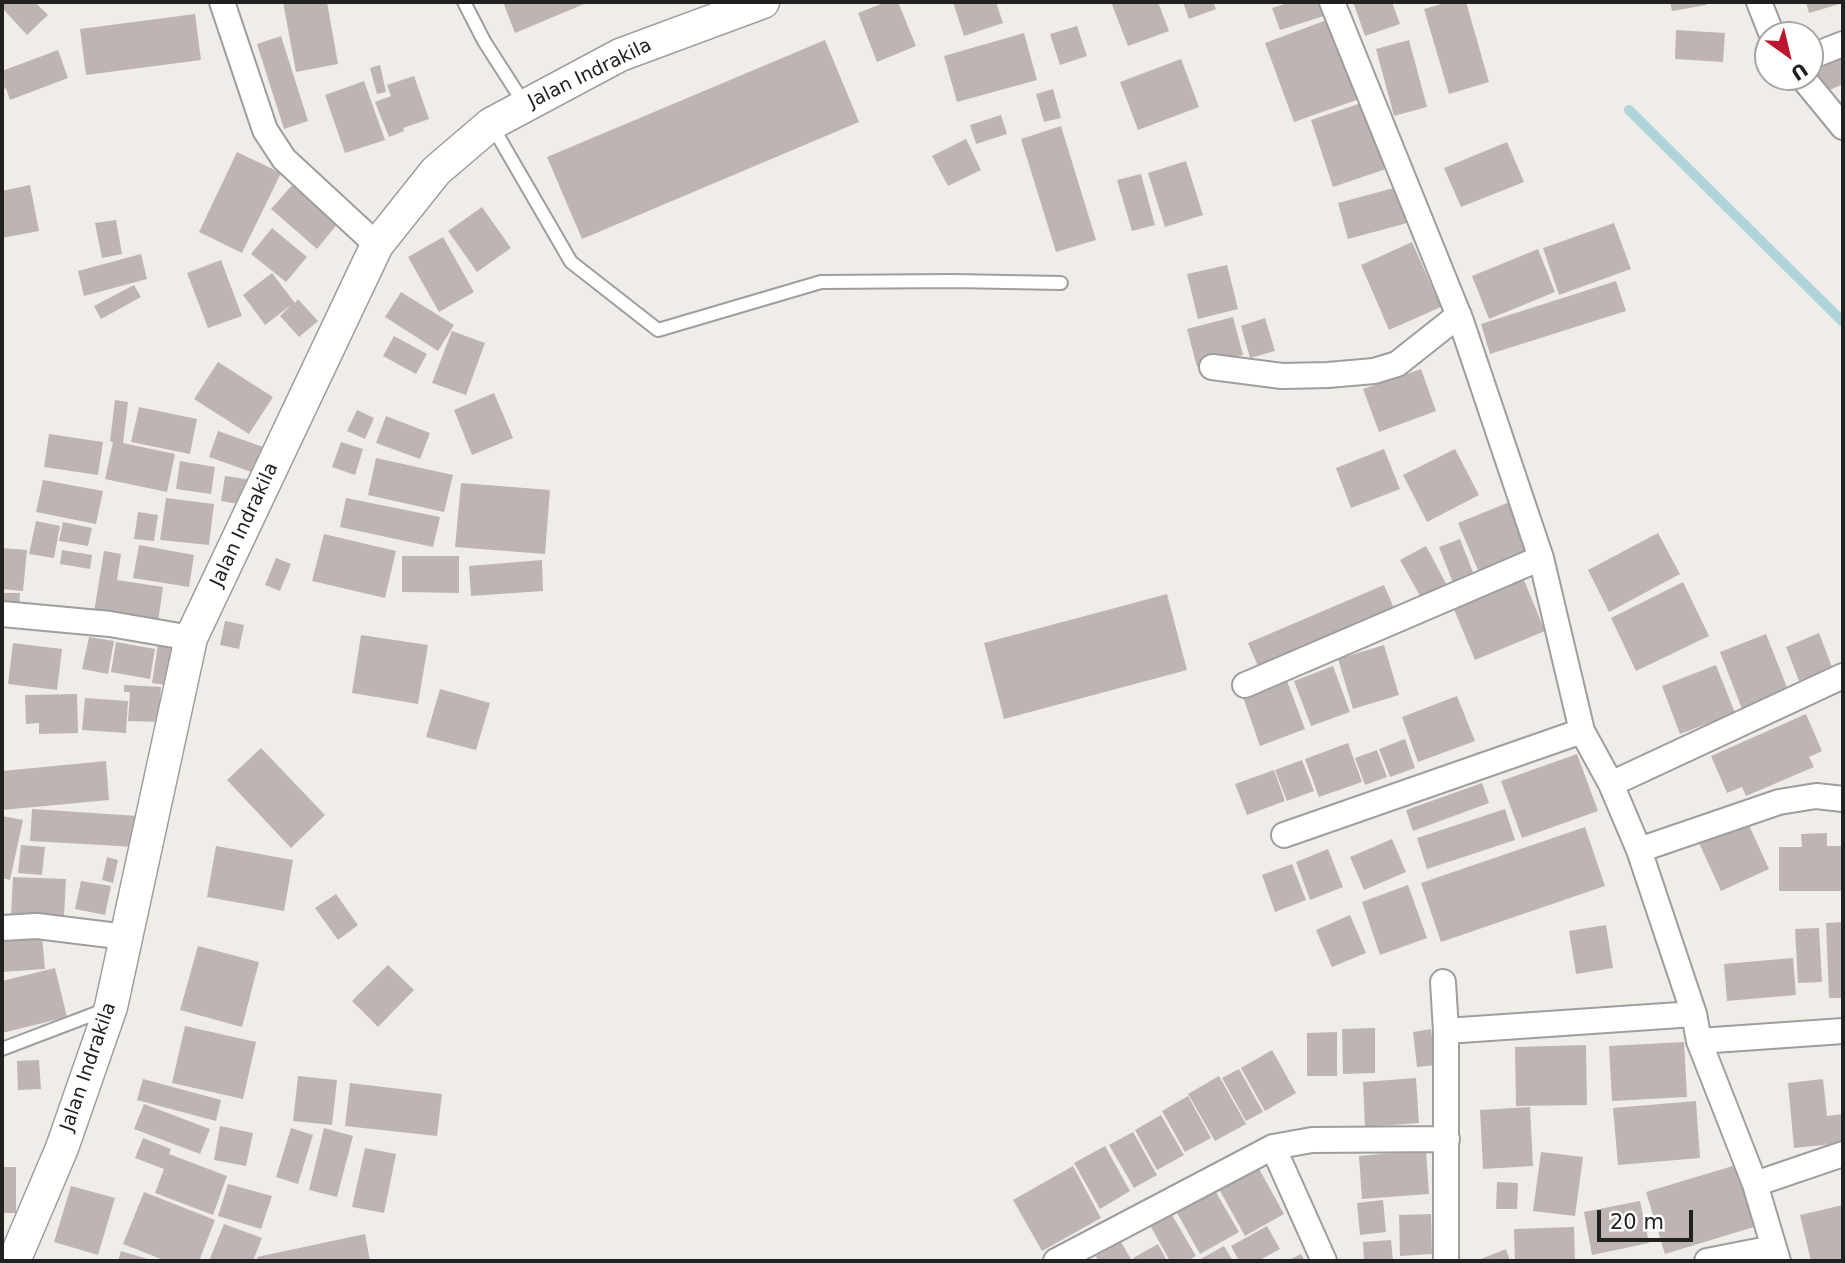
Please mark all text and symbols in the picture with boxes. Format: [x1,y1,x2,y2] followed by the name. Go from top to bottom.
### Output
[1754,21,1824,91] north arrow
[525,34,655,114] street label: Jalan Indrakila
[1787,58,1812,85] text: U
[206,459,284,591] street label: Jalan Indrakila
[56,1000,122,1134] street label: Jalan Indrakila
[1600,1196,1696,1240] scale bar
[1610,1210,1664,1234] text: 20 m

